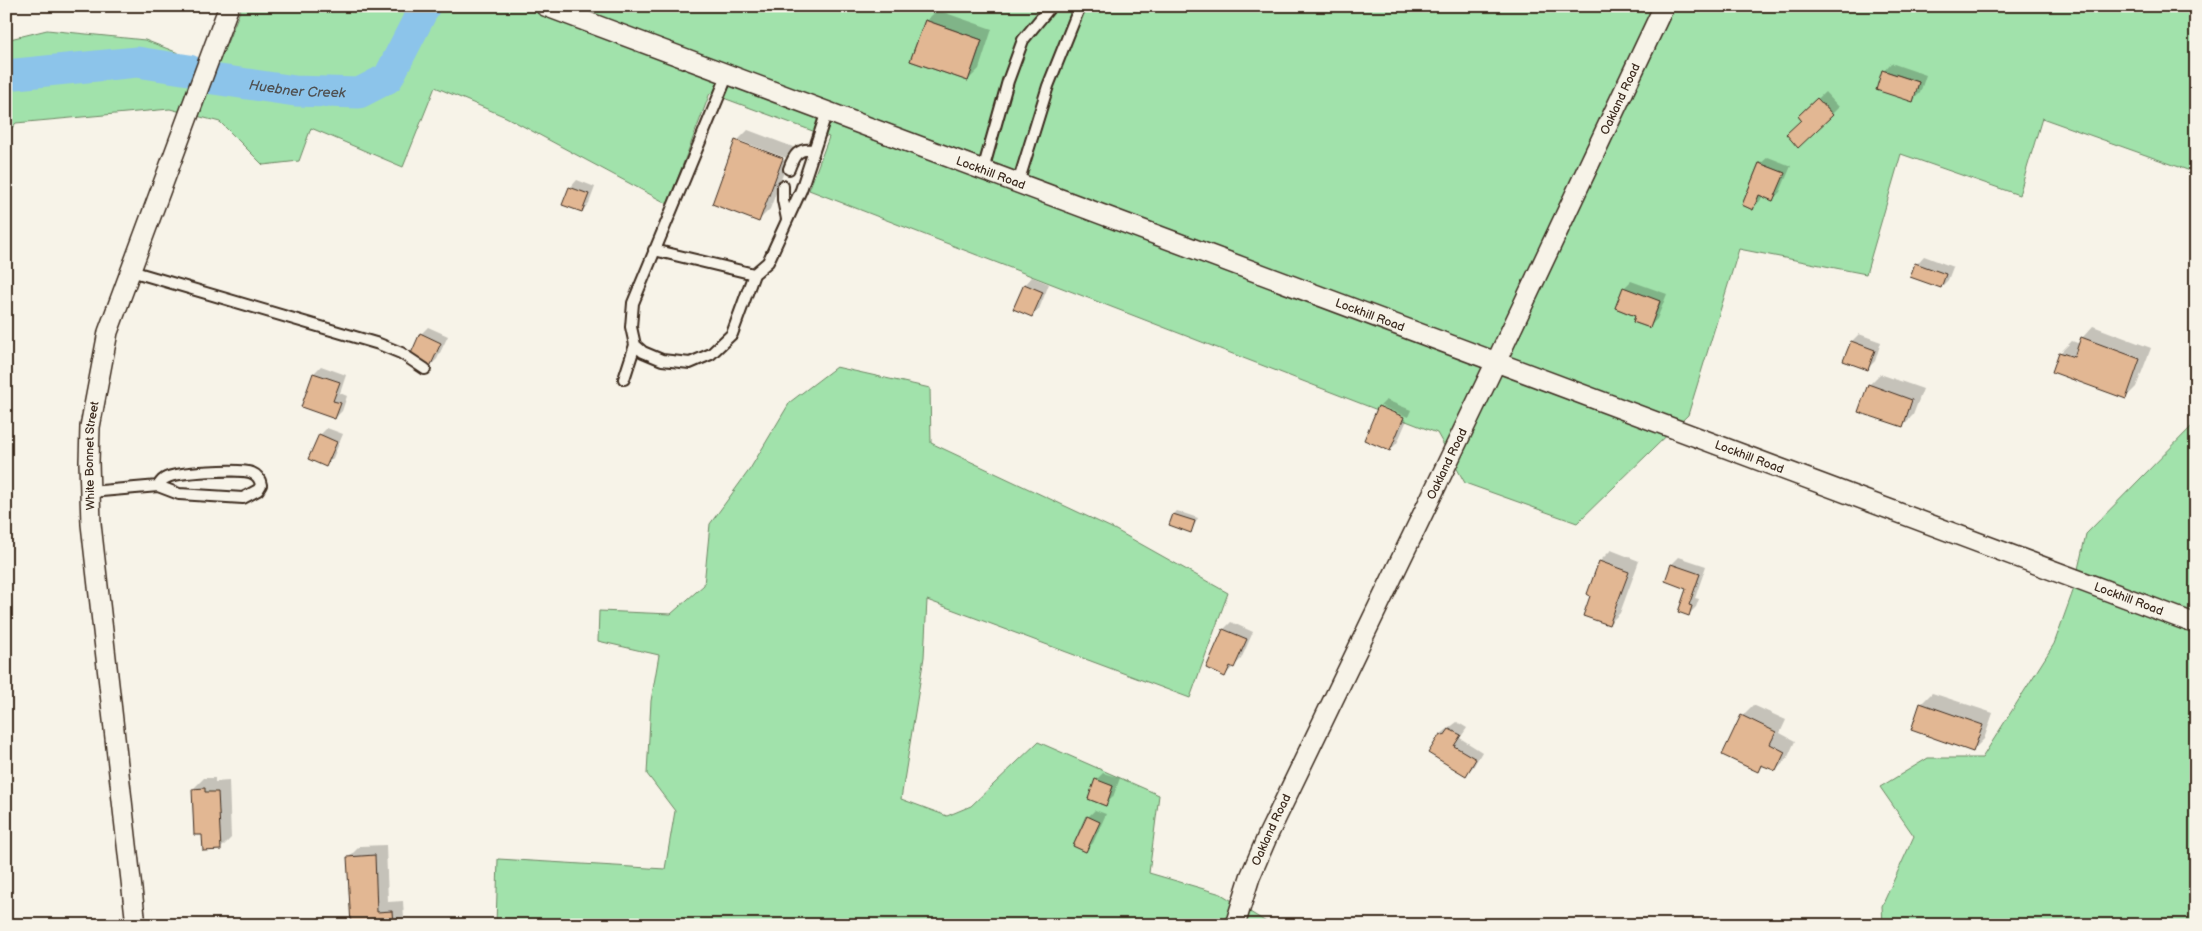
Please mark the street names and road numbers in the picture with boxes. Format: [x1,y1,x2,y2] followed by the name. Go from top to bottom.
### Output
[1597,61,1643,137] street label: Oakland Road
[954,153,1028,193] street label: Lockhill Road
[1333,295,1407,335] street label: Lockhill Road
[81,400,102,510] street label: White Bonnet Street
[1423,426,1470,502] street label: Oakland Road
[1713,437,1786,477] street label: Lockhill Road
[2092,579,2166,619] street label: Lockhill Road
[1248,792,1294,868] street label: Oakland Road

